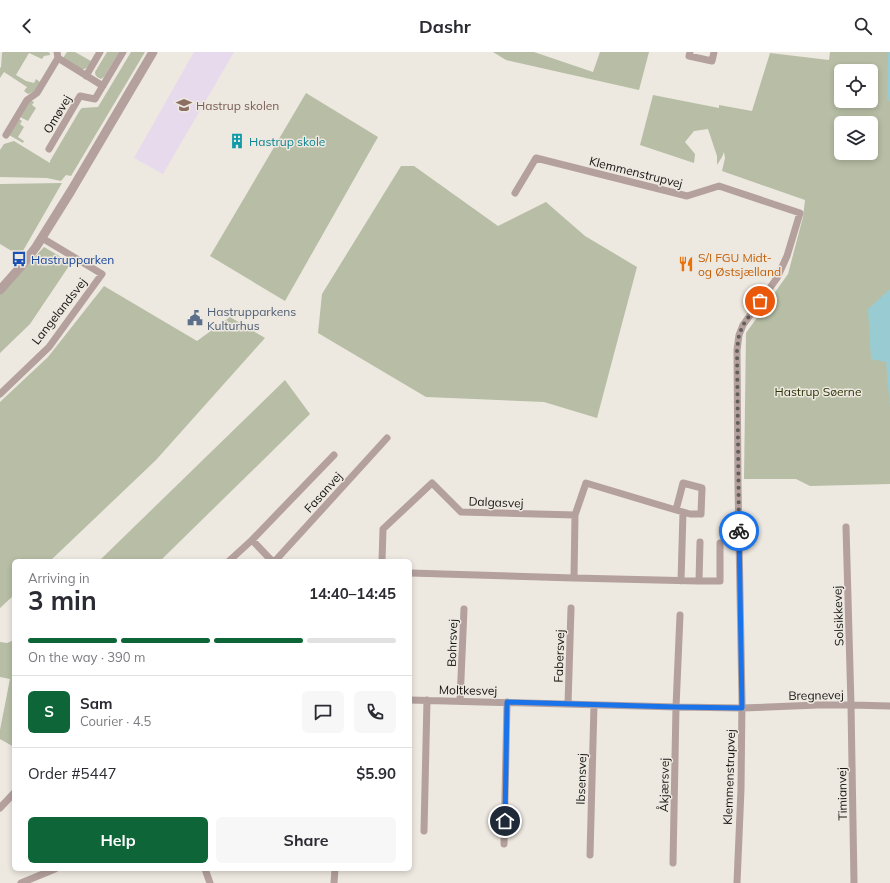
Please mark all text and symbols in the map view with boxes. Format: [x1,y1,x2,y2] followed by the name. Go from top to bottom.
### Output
[16,15,38,37] icon: back
[419,15,471,38] text: Dashr
[852,15,874,37] icon: search
[834,64,878,160] map controls
[834,64,878,108] button: locate
[40,92,74,136] street label: Omøvej
[175,96,193,114] school or university icon: Hastrup skolen
[196,98,279,113] place label: Hastrup skolen
[834,116,878,160] button: layers
[228,132,246,150] building icon: Hastrup skole
[249,134,325,149] place label: Hastrup skole
[588,153,684,191] street label: Klemmenstrupvej
[10,250,28,268] bus stop icon: Hastrupparken
[698,250,781,279] place label: S/I FGU Midt- og Østsjælland
[31,252,114,267] place label: Hastrupparken
[677,255,695,273] restaurant icon: S/I FGU Midt- og Østsjælland
[28,275,90,347] street label: Langelandsvej
[743,284,777,318] pin
[749,290,771,312] icon: bag
[207,304,296,333] place label: Hastrupparkens Kulturhus
[186,309,204,327] public building icon: Hastrupparkens Kulturhus
[775,384,861,399] park label: Hastrup Søerne
[301,468,345,515] street label: Fasanvej
[468,494,524,510] street label: Dalgasvej
[719,511,759,551] courier
[728,520,750,542] icon: bike
[28,570,90,586] text: Arriving in
[28,584,97,617] text: 3 min
[309,584,396,603] text: 14:40–14:45
[829,585,847,646] street label: Solsikkevej
[444,619,460,667] street label: Bohrsvej
[551,629,567,683] street label: Fabersvej
[28,649,145,665] text: On the way · 390 m
[439,682,497,698] street label: Moltkesvej
[788,687,844,703] street label: Bregnevej
[302,691,344,733] button: chat
[354,691,396,733] button: phone
[80,694,112,713] text: Sam
[44,702,54,721] text: S
[80,713,151,729] text: Courier · 4.5
[720,729,738,825] street label: Klemmenstrupvej
[573,753,589,805] street label: Ibsensvej
[656,758,672,812] street label: Åkjærsvej
[28,764,116,783] text: Order #5447
[356,764,396,783] text: $5.90
[834,767,850,821] street label: Timianvej
[488,804,522,838] pin
[494,810,516,832] icon: home
[28,817,208,863] button: Help
[216,817,396,863] button: Share

